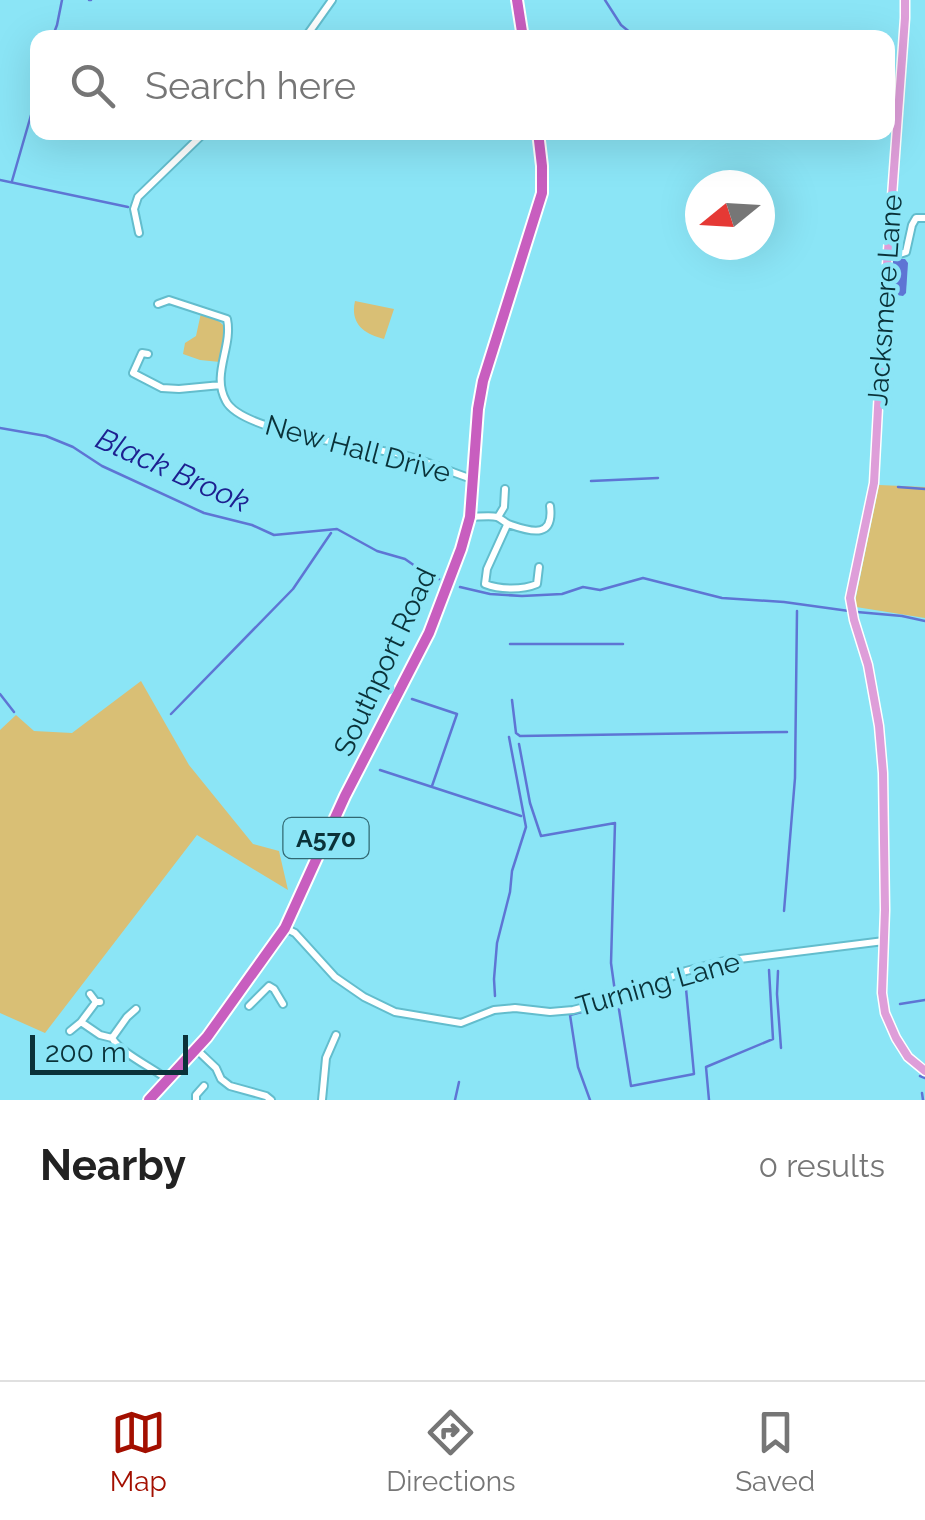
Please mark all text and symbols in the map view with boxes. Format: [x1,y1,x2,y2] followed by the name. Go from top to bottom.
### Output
[30,30,895,140] search box
[65,58,120,113] icon: search
[145,63,356,108] text: Search here
[685,170,775,260] north arrow
[861,193,909,407] street label: Jacksmere Lane
[262,408,454,490] street label: New Hall Drive
[91,421,255,519] water label: Black Brook
[327,563,443,761] street label: Southport Road
[284,818,368,858] road number: A570
[572,945,744,1023] street label: Turning Lane
[30,1030,188,1074] scale bar
[45,1036,127,1069] text: 200 m
[40,1141,186,1190] text: Nearby
[758,1147,885,1184] text: 0 results
[110,1405,167,1498] tab: Map
[386,1405,516,1498] tab: Directions
[735,1405,815,1498] tab: Saved

